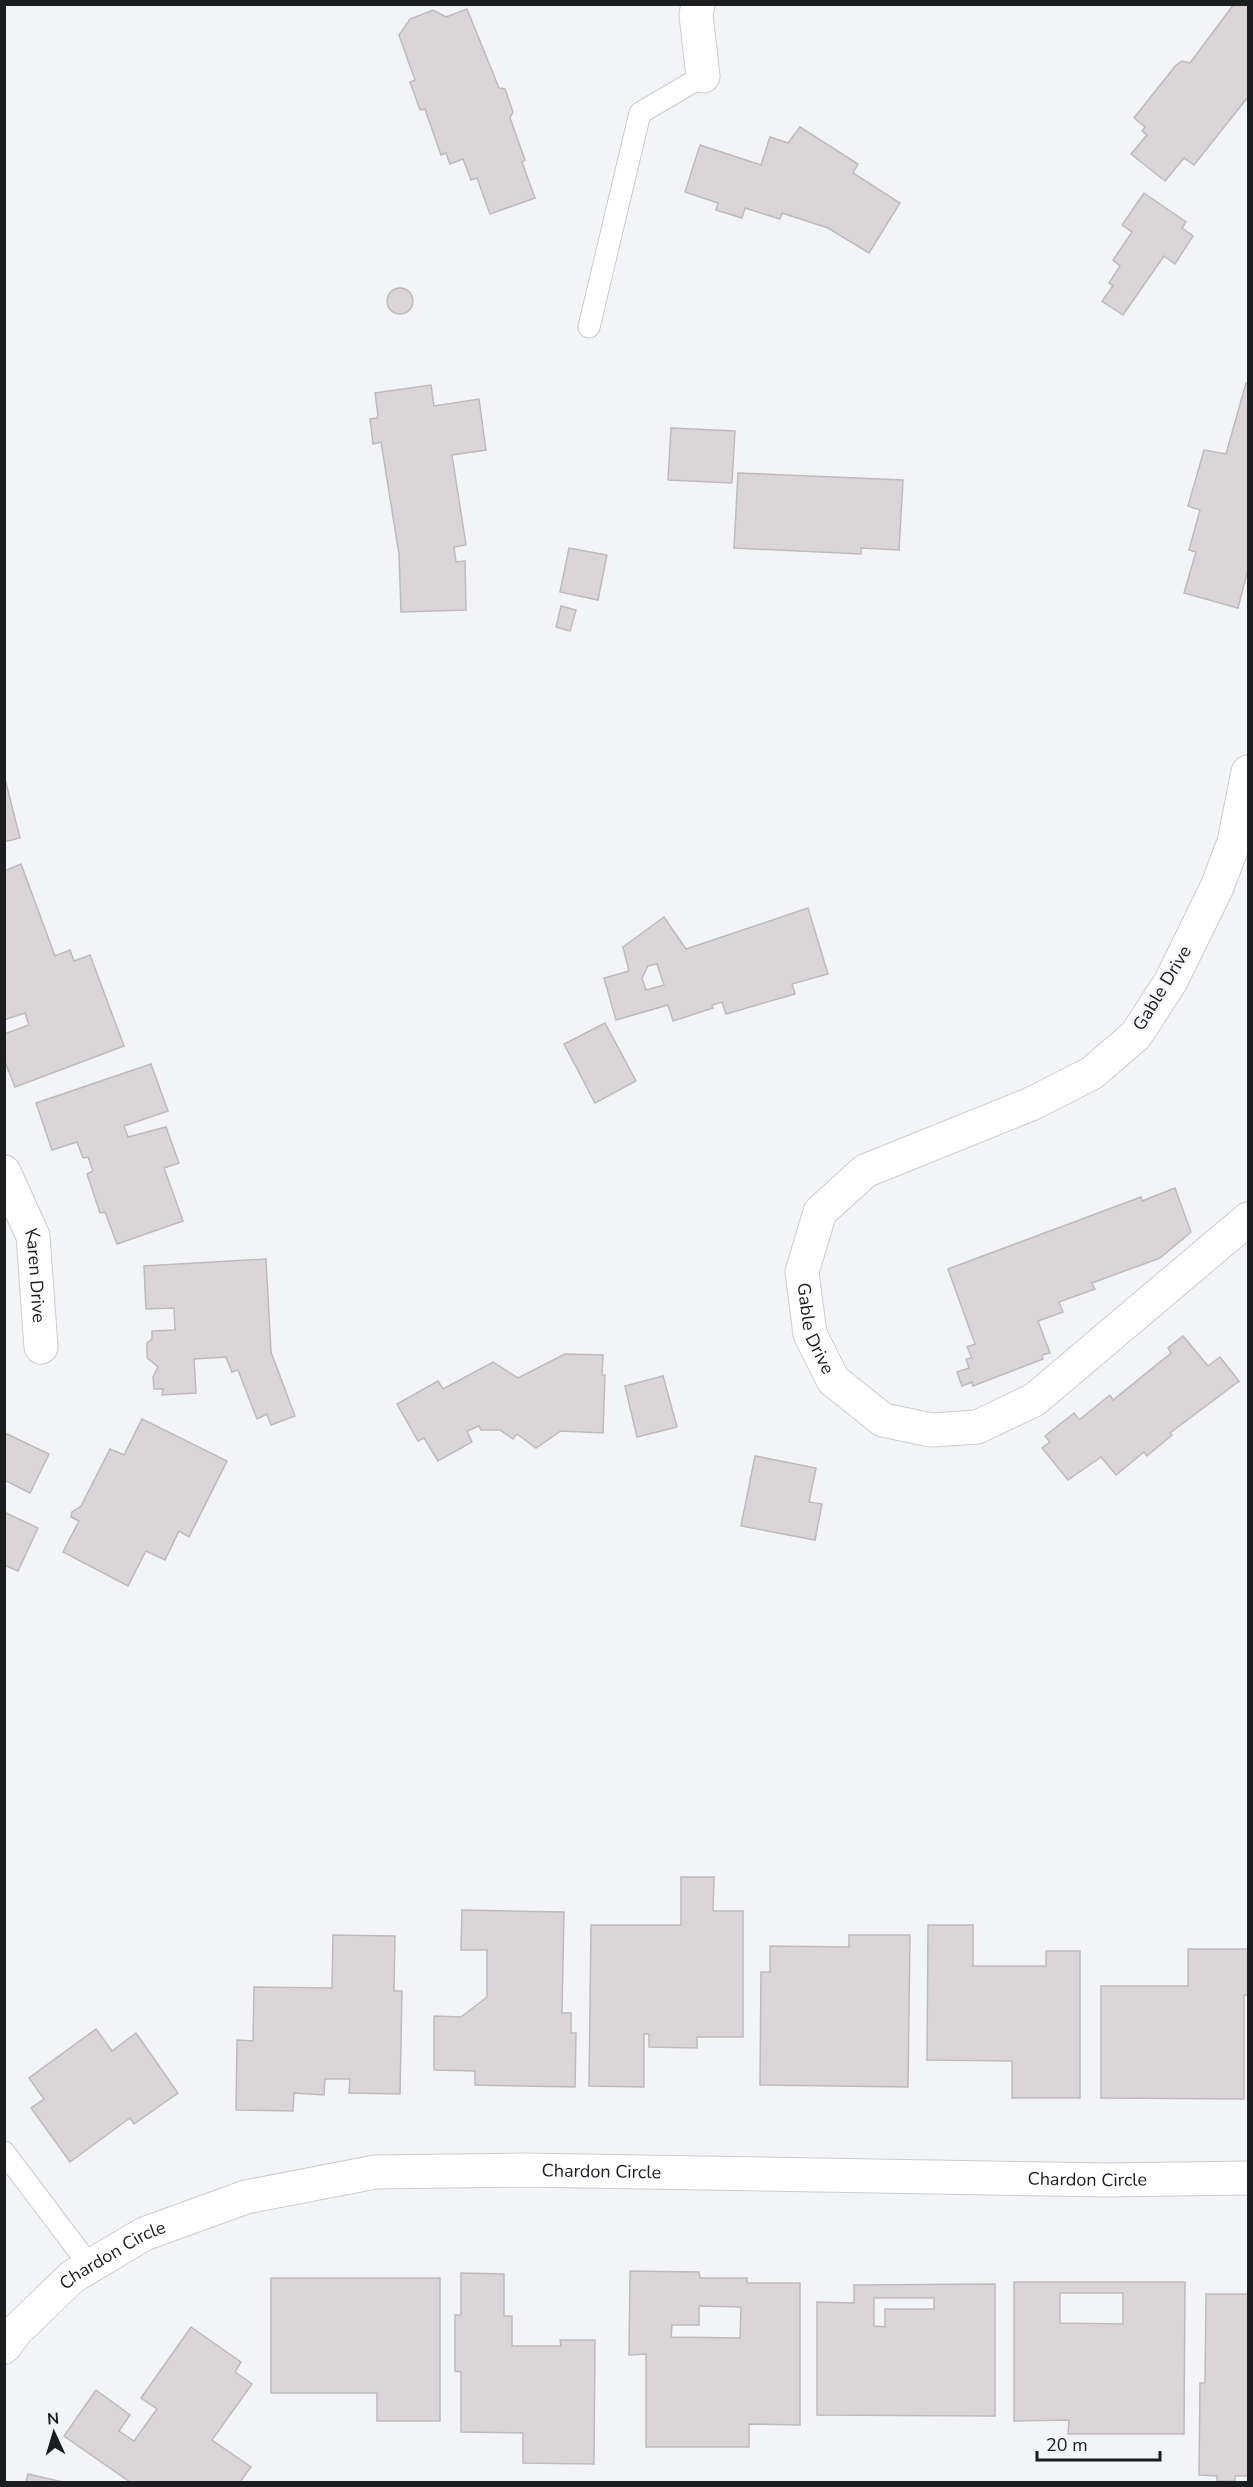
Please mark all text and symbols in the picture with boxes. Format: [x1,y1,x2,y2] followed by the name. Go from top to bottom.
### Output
[1127,941,1197,1035] street label: Gable Drive
[19,1224,51,1324] street label: Karen Drive
[791,1281,840,1378] street label: Gable Drive
[541,2158,661,2184] street label: Chardon Circle
[1027,2167,1147,2192] street label: Chardon Circle
[54,2215,169,2295] street label: Chardon Circle
[24,2403,84,2463] north arrow
[46,2408,60,2430] text: N
[1037,2424,1160,2462] scale bar
[1046,2433,1088,2457] text: 20 m

